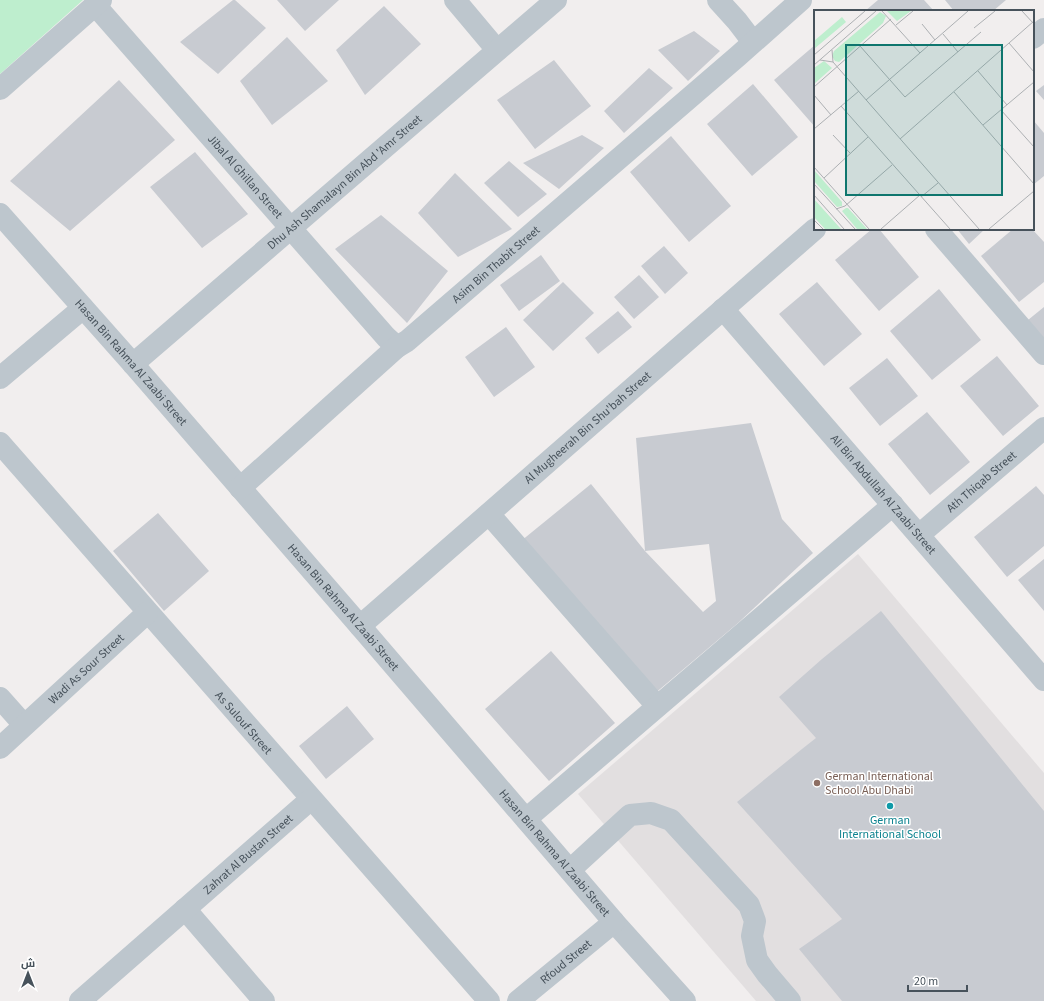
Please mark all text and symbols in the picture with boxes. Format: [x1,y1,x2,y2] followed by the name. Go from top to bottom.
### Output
[814,10,1034,230] inset map
[263,111,425,253] street label: Dhu Ash Shamalayn Bin Abd 'Amr Street
[204,131,287,222] street label: Jibal Al Ghillan Street
[448,222,544,307] street label: Asim Bin Thabit Street
[71,295,191,429] street label: Hasan Bin Rahma Al Zaabi Street
[520,367,655,488] street label: Al Mugheerah Bin Shu'bah Street
[827,431,940,558] street label: Ali Bin Abdullah Al Zaabi Street
[943,447,1020,516] street label: Ath Thiqab Street
[284,540,403,674] street label: Hasan Bin Rahma Al Zaabi Street
[44,630,128,708] street label: Wadi As Sour Street
[211,687,276,758] street label: As Sulouf Street
[825,768,933,799] place label: German International School Abu Dhabi
[812,778,822,788] marker: German International School Abu Dhabi
[495,785,614,920] street label: Hasan Bin Rahma Al Zaabi Street
[885,801,895,811] marker: German International School
[199,810,297,898] street label: Zahrat Al Bustan Street
[839,812,941,843] place label: German International School
[536,935,595,988] street label: Rfoud Street
[8,953,48,993] north arrow
[21,956,35,971] text: ش
[908,967,967,993] scale bar
[914,973,938,990] text: 20 m

